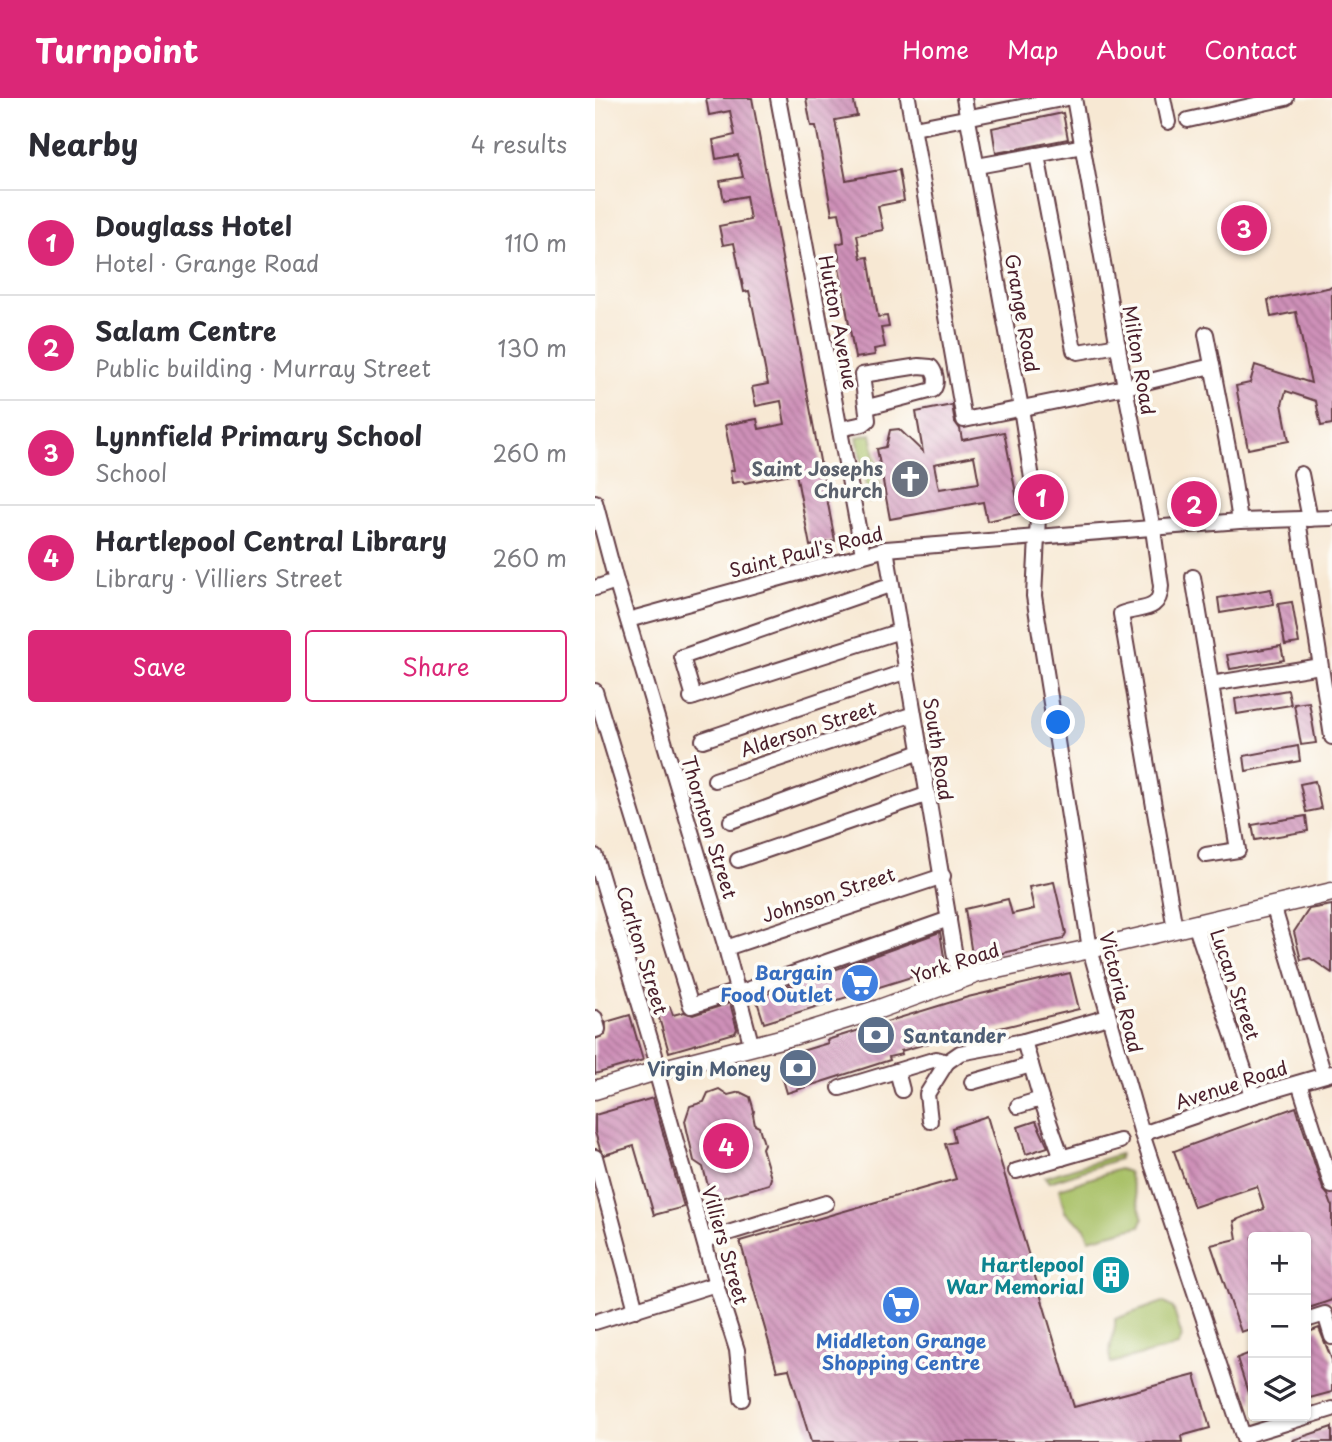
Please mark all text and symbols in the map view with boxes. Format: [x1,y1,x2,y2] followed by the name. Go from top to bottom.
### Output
[35,24,199,74] text: Turnpoint
[902,31,969,67] text: Home
[1007,31,1058,67] text: Map
[1096,31,1166,67] text: About
[1204,31,1297,67] text: Contact
[28,121,138,166] text: Nearby
[471,126,567,161] text: 4 results
[1221,202,1267,254] pin: 3
[95,206,292,245] text: Douglass Hotel
[46,225,57,260] text: 1
[505,225,567,260] text: 110 m
[95,245,320,280] text: Hotel · Grange Road
[999,251,1047,375] street label: Grange Road
[812,252,866,392] street label: Hutton Avenue
[1117,303,1163,417] street label: Milton Road
[95,311,277,350] text: Salam Centre
[43,330,59,365] text: 2
[497,330,567,365] text: 130 m
[95,350,431,385] text: Public building · Murray Street
[95,416,422,455] text: Lynnfield Primary School
[43,435,59,470] text: 3
[492,435,567,470] text: 260 m
[752,454,883,504] place label: Saint Josephs Church
[95,455,167,490] text: School
[889,458,931,500] church icon: Saint Josephs Church
[1018,471,1064,523] pin: 1
[1171,478,1217,530] pin: 2
[726,518,886,584] street label: Saint Paul's Road
[95,521,447,560] text: Hartlepool Central Library
[43,540,59,575] text: 4
[492,540,567,575] text: 260 m
[95,560,342,595] text: Library · Villiers Street
[28,630,291,702] button: Save
[305,630,567,702] button: Share
[736,693,880,763] street label: Alderson Street
[917,696,961,802] street label: South Road
[1041,705,1075,739] your location
[675,752,745,902] street label: Thornton Street
[758,859,899,929] street label: Johnson Street
[610,882,676,1018] street label: Carlton Street
[1204,925,1268,1043] street label: Lucan Street
[1093,929,1151,1055] street label: Victoria Road
[907,935,1003,989] street label: York Road
[720,958,833,1008] place label: Bargain Food Outlet
[839,962,881,1004] supermarket icon: Bargain Food Outlet
[855,1014,897,1056] bank icon: Santander
[903,1021,1006,1049] place label: Santander
[777,1047,819,1089] bank icon: Virgin Money
[1171,1053,1291,1115] street label: Avenue Road
[647,1054,771,1082] place label: Virgin Money
[703,1120,749,1172] pin: 4
[696,1182,756,1308] street label: Villiers Street
[1248,1232,1311,1421] map controls
[1248,1232,1311,1295] button: +
[946,1250,1084,1300] place label: Hartlepool War Memorial
[1090,1254,1132,1296] building icon: Hartlepool War Memorial
[880,1284,922,1326] supermarket icon: Middleton Grange Shopping Centre
[1248,1295,1311,1358] button: −
[816,1326,986,1376] place label: Middleton Grange Shopping Centre
[1248,1358,1311,1421] button: layers

